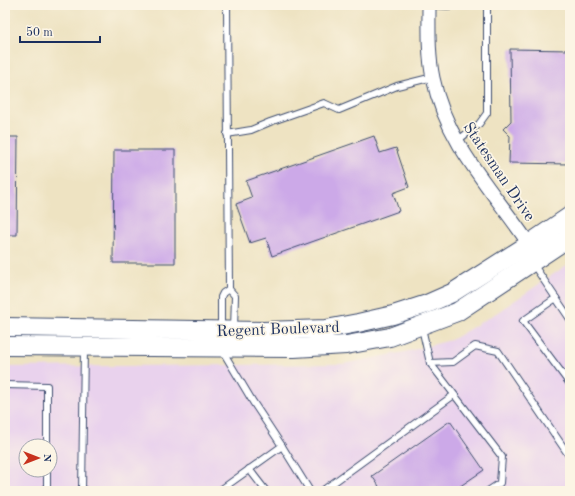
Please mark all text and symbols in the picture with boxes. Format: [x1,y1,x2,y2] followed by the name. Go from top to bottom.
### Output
[20,18,100,44] scale bar
[26,26,53,39] text: 50 m
[459,120,537,224] street label: Statesman Drive
[216,320,340,340] street label: Regent Boulevard
[18,438,58,478] north arrow
[41,454,52,463] text: N

